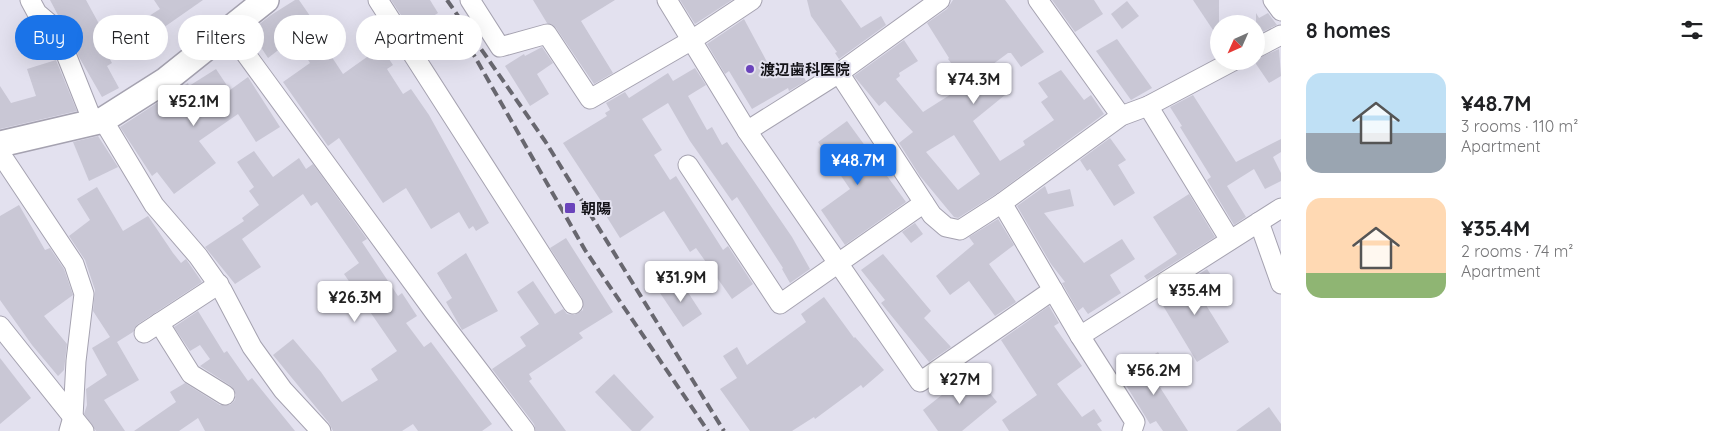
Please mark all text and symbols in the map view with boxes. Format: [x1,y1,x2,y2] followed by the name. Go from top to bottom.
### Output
[15,15,83,60] chip: Buy
[93,15,168,60] chip: Rent
[178,15,264,60] chip: Filters
[274,15,346,60] chip: New
[356,15,482,60] chip: Apartment
[1210,15,1265,70] north arrow
[1210,15,1265,70] map controls
[1678,16,1706,44] icon: filters
[1306,17,1391,43] text: 8 homes
[760,60,850,79] place label: 渡辺歯科医院
[933,62,1015,105] pin: ¥74.3M
[744,63,756,75] marker: 渡辺歯科医院
[948,69,1000,89] text: ¥74.3M
[153,84,235,127] pin: ¥52.1M
[1461,90,1531,116] text: ¥48.7M
[169,91,219,111] text: ¥52.1M
[1346,93,1406,153] icon: home
[1461,116,1578,136] text: 3 rooms · 110 m²
[1461,136,1541,156] text: Apartment
[817,144,899,186] pin: ¥48.7M
[831,150,885,170] text: ¥48.7M
[581,199,611,218] place label: 朝陽
[563,201,577,215] marker: 朝陽
[1461,215,1530,241] text: ¥35.4M
[1346,218,1406,278] icon: home
[1461,241,1573,261] text: 2 rooms · 74 m²
[640,260,722,303] pin: ¥31.9M
[1461,261,1541,281] text: Apartment
[656,267,706,287] text: ¥31.9M
[1154,274,1236,316] pin: ¥35.4M
[314,280,396,323] pin: ¥26.3M
[1169,280,1221,300] text: ¥35.4M
[328,287,382,307] text: ¥26.3M
[1113,354,1195,396] pin: ¥56.2M
[1127,360,1181,380] text: ¥56.2M
[930,362,990,405] pin: ¥27M
[940,369,980,389] text: ¥27M

